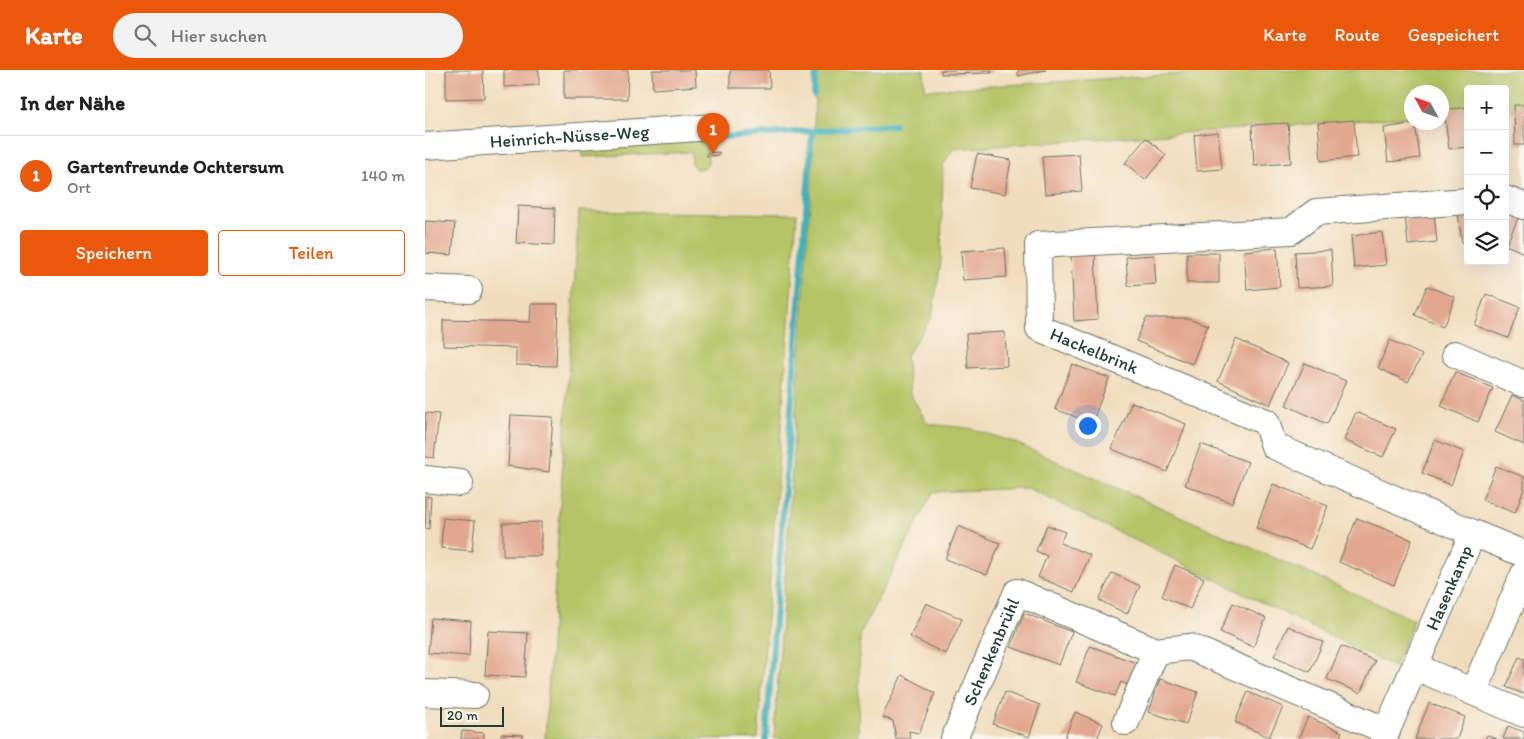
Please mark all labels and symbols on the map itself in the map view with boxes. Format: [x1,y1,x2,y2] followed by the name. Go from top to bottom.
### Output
[1404,85,1449,130] north arrow
[697,113,729,154] pin: 1
[489,120,651,153] street label: Heinrich-Nüsse-Weg
[1047,323,1142,379] street label: Hackelbrink
[1075,413,1101,439] your location
[1421,542,1477,634] street label: Hasenkamp
[959,595,1024,709] street label: Schenkenbrühl
[440,704,504,727] scale bar

